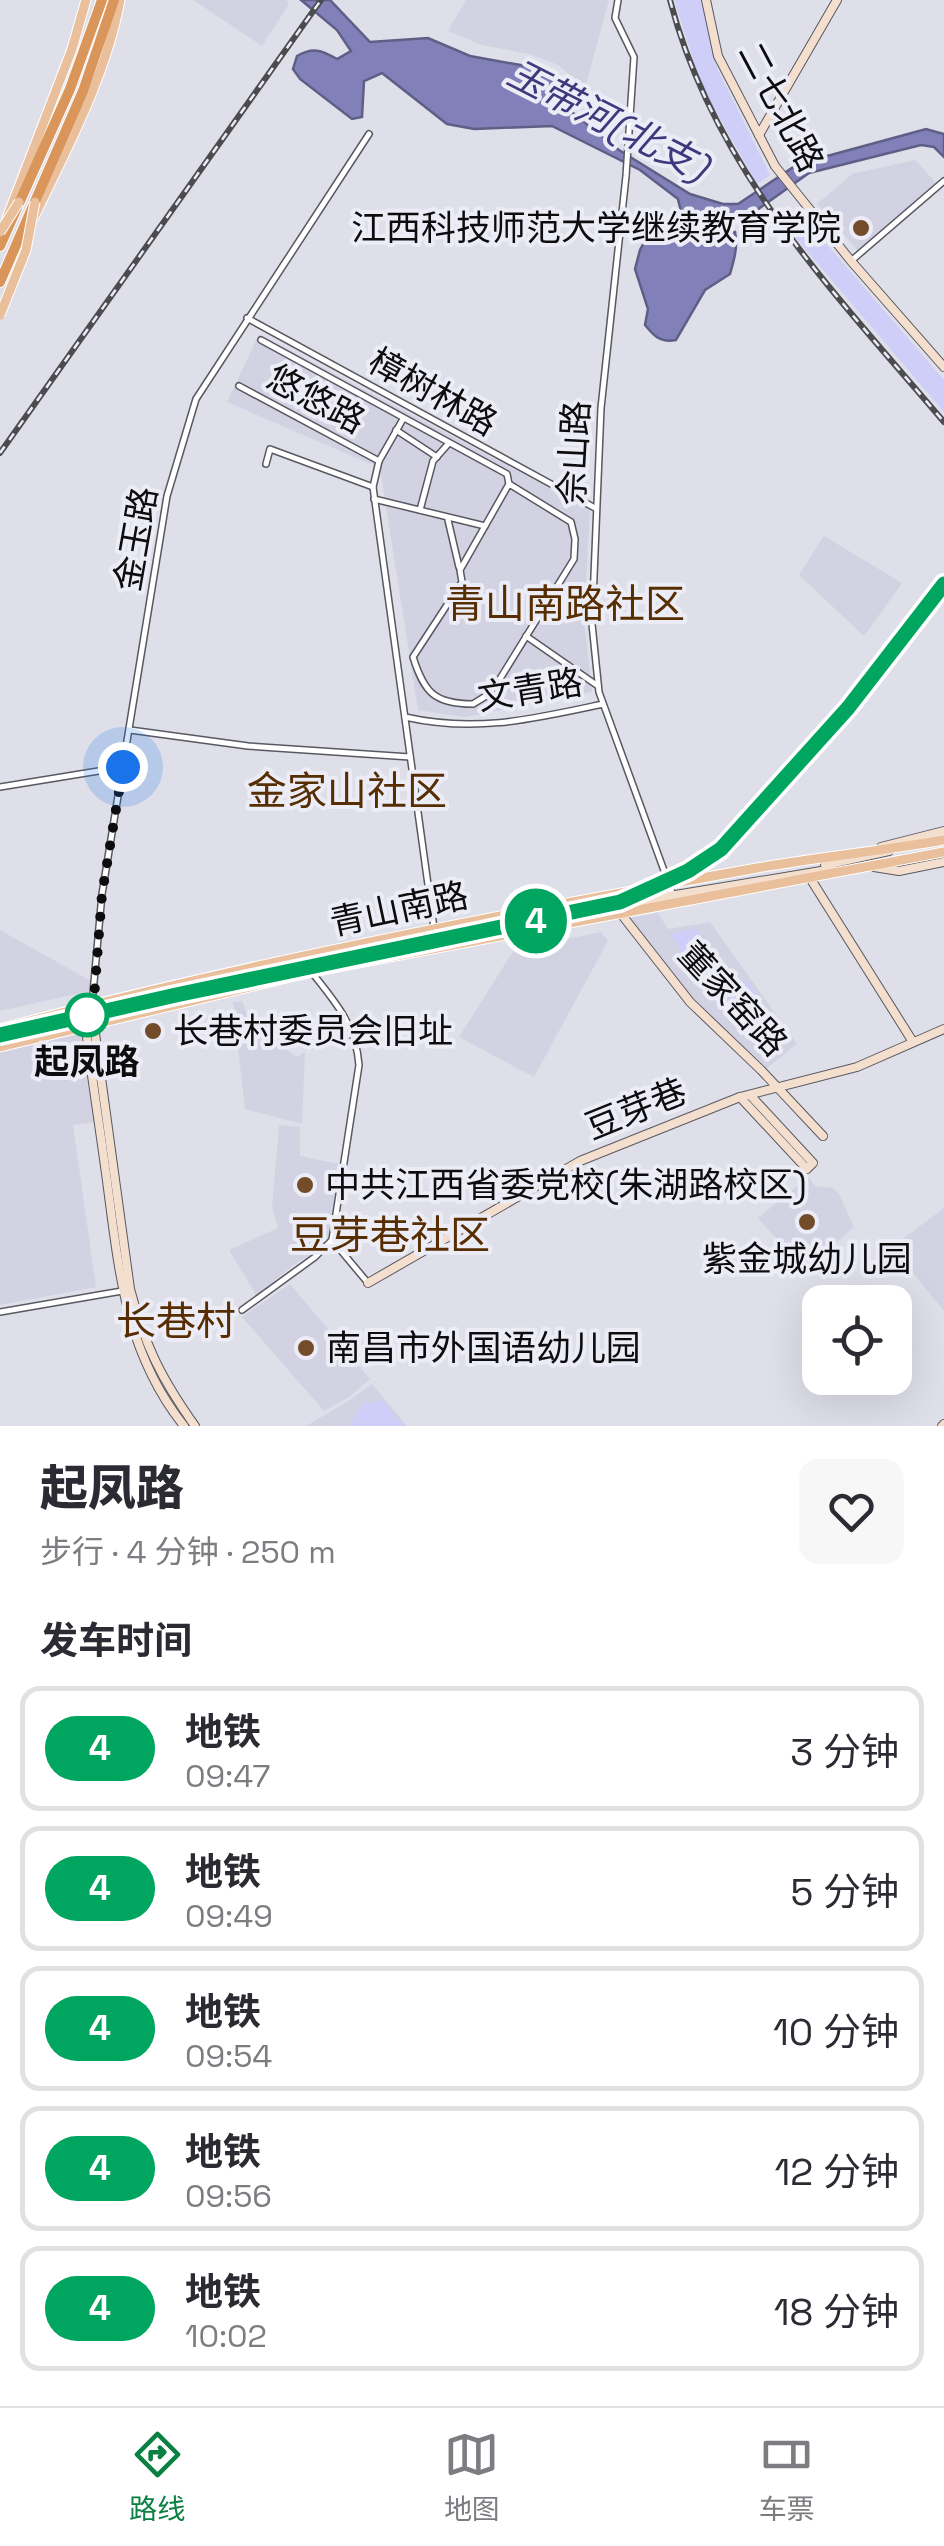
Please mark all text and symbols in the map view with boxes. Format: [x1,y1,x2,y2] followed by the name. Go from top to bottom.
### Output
[729,35,833,179] street label: 二七北路
[500,49,720,193] water label: 玉带河(北支)
[351,206,841,250] place label: 江西科技师范大学继续教育学院
[850,217,872,239] marker: 江西科技师范大学继续教育学院
[361,339,505,445] street label: 樟树林路
[259,355,373,443] street label: 悠悠路
[549,399,599,507] street label: 佘山路
[105,483,167,595] street label: 金玉路
[445,579,685,630] district label: 青山南路社区
[475,660,585,720] street label: 文青路
[98,742,148,792] your location
[247,766,447,817] district label: 金家山社区
[326,873,472,945] street label: 青山南路
[504,888,568,954] line badge: 4
[525,899,547,943] text: 4
[669,933,797,1065] street label: 董家窑路
[66,994,108,1036] marker: 起凤路
[173,1009,453,1053] place label: 长巷村委员会旧址
[142,1020,164,1042] marker: 长巷村委员会旧址
[34,1040,140,1084] place label: 起凤路
[579,1069,693,1149] street label: 豆芽巷
[325,1163,806,1207] place label: 中共江西省委党校(朱湖路校区)
[294,1174,316,1196] marker: 中共江西省委党校(朱湖路校区)
[290,1210,490,1261] district label: 豆芽巷社区
[796,1211,818,1233] marker: 紫金城幼儿园
[702,1237,912,1281] place label: 紫金城幼儿园
[802,1285,912,1395] map controls
[802,1285,912,1395] button: locate
[116,1296,236,1347] district label: 长巷村
[326,1326,641,1370] place label: 南昌市外国语幼儿园
[295,1337,317,1359] marker: 南昌市外国语幼儿园
[40,1458,184,1519] text: 起凤路
[799,1459,904,1564] button: heart
[40,1532,336,1572] text: 步行 · 4 分钟 · 250 m
[40,1617,192,1665] text: 发车时间
[185,1708,261,1756] text: 地铁
[89,1726,111,1770] text: 4
[790,1728,899,1776] text: 3 分钟
[185,1756,270,1796] text: 09:47
[185,1848,261,1896] text: 地铁
[89,1866,111,1910] text: 4
[790,1868,899,1916] text: 5 分钟
[185,1896,273,1936] text: 09:49
[185,1988,261,2036] text: 地铁
[89,2006,111,2050] text: 4
[773,2008,899,2056] text: 10 分钟
[185,2036,272,2076] text: 09:54
[185,2128,261,2176] text: 地铁
[89,2146,111,2190] text: 4
[774,2148,899,2196] text: 12 分钟
[185,2176,272,2216] text: 09:56
[185,2268,261,2316] text: 地铁
[89,2286,111,2330] text: 4
[774,2288,899,2336] text: 18 分钟
[185,2316,267,2356] text: 10:02
[129,2427,185,2527] tab: 路线
[444,2427,500,2527] tab: 地图
[759,2427,815,2527] tab: 车票

